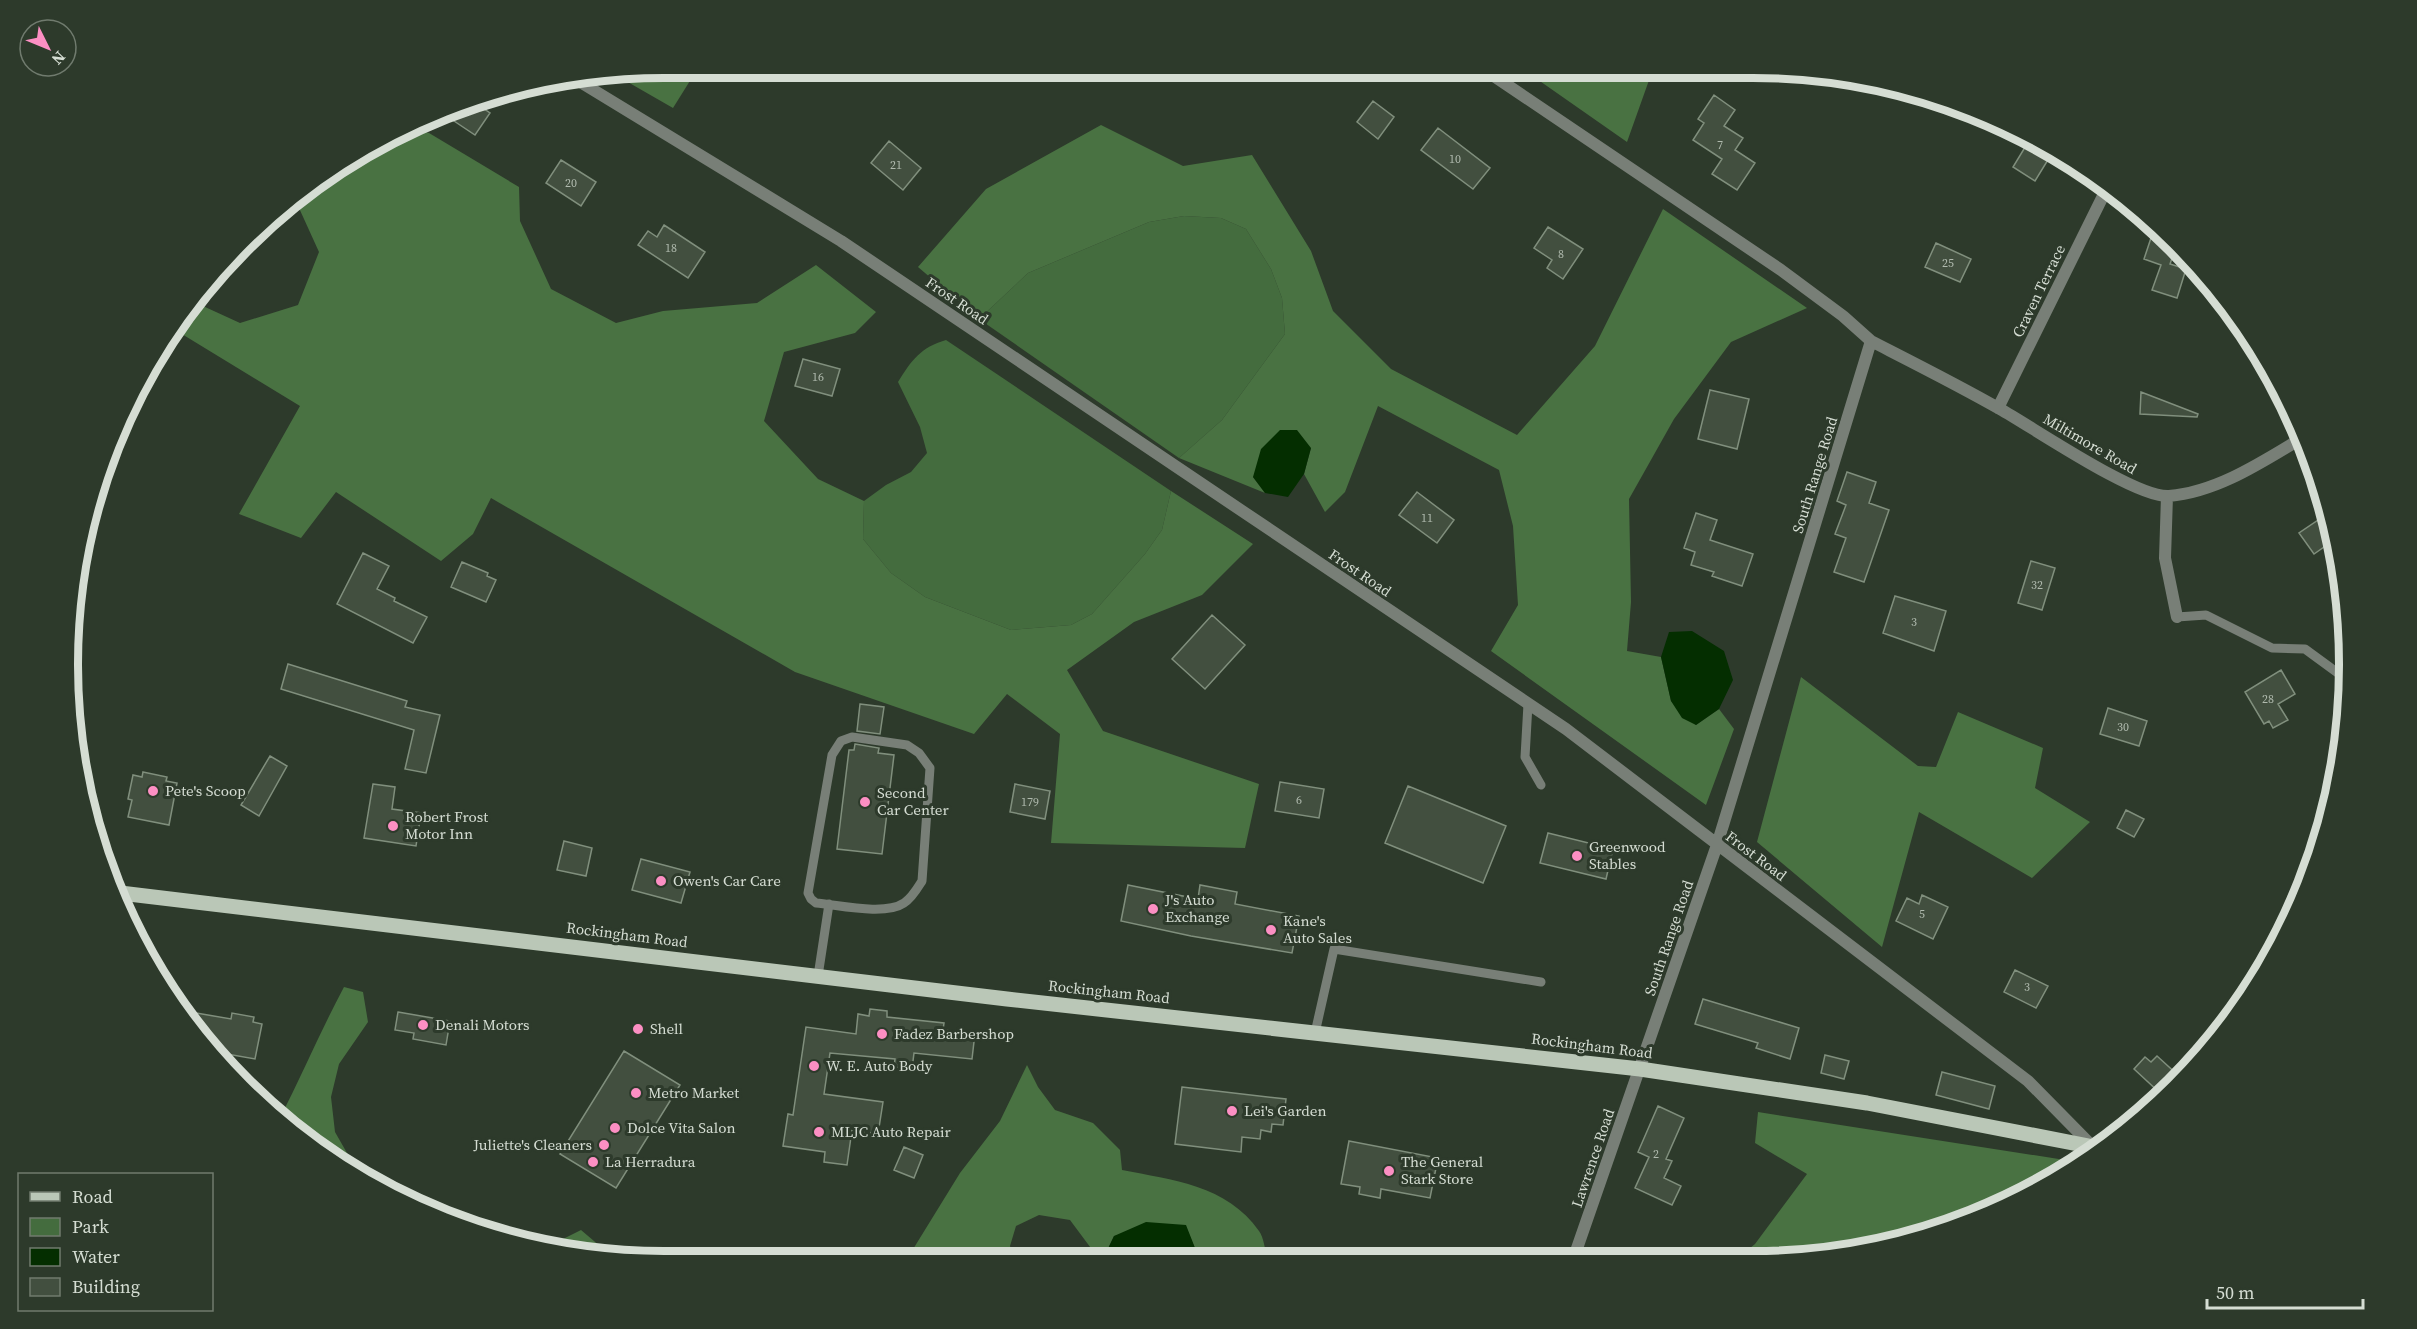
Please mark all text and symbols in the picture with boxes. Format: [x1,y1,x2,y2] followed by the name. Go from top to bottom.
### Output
[18,18,78,78] north arrow
[47,46,71,70] text: N
[1717,137,1723,153] house number: 7
[1449,151,1461,167] house number: 10
[890,157,902,173] house number: 21
[565,175,577,191] house number: 20
[665,240,677,256] house number: 18
[2007,240,2070,341] street label: Craven Terrace
[1558,246,1564,262] house number: 8
[1942,255,1954,271] house number: 25
[922,272,993,330] street label: Frost Road
[812,369,824,385] house number: 16
[2040,408,2141,479] street label: Miltimore Road
[1787,413,1842,536] street label: South Range Road
[1421,510,1433,526] house number: 11
[1325,544,1396,602] street label: Frost Road
[2031,577,2043,593] house number: 32
[1911,614,1917,630] house number: 3
[2262,691,2274,707] house number: 28
[2117,719,2129,735] house number: 30
[165,780,246,801] place label: Pete's Scoop
[877,782,950,820] place label: Second Car Center
[146,784,160,798] marker: Pete's Scoop
[1296,792,1302,808] house number: 6
[1021,794,1039,810] house number: 179
[858,795,872,809] marker: Second Car Center
[405,806,488,844] place label: Robert Frost Motor Inn
[386,819,400,833] marker: Robert Frost Motor Inn
[1721,826,1792,886] street label: Frost Road
[1589,836,1666,874] place label: Greenwood Stables
[1570,849,1584,863] marker: Greenwood Stables
[673,870,781,891] place label: Owen's Car Care
[654,874,668,888] marker: Owen's Car Care
[1639,877,1698,998] street label: South Range Road
[1164,889,1230,927] place label: J's Auto Exchange
[1146,902,1160,916] marker: J's Auto Exchange
[1919,906,1925,922] house number: 5
[1283,910,1352,948] place label: Kane's Auto Sales
[565,917,689,952] street label: Rockingham Road
[1264,923,1278,937] marker: Kane's Auto Sales
[1047,975,1171,1008] street label: Rockingham Road
[2024,979,2030,995] house number: 3
[435,1014,530,1035] place label: Denali Motors
[416,1018,430,1032] marker: Denali Motors
[650,1018,684,1039] place label: Shell
[631,1022,645,1036] marker: Shell
[894,1023,1014,1044] place label: Fadez Barbershop
[875,1027,889,1041] marker: Fadez Barbershop
[1530,1028,1654,1063] street label: Rockingham Road
[826,1055,933,1076] place label: W. E. Auto Body
[807,1059,821,1073] marker: W. E. Auto Body
[648,1082,739,1103] place label: Metro Market
[629,1086,643,1100] marker: Metro Market
[1244,1100,1327,1121] place label: Lei's Garden
[1225,1104,1239,1118] marker: Lei's Garden
[1566,1105,1619,1210] street label: Lawrence Road
[627,1117,735,1138] place label: Dolce Vita Salon
[608,1121,622,1135] marker: Dolce Vita Salon
[831,1121,952,1142] place label: MLJC Auto Repair
[812,1125,826,1139] marker: MLJC Auto Repair
[473,1134,592,1155] place label: Juliette's Cleaners
[597,1138,611,1152] marker: Juliette's Cleaners
[1653,1146,1659,1162] house number: 2
[605,1151,696,1172] place label: La Herradura
[1401,1151,1484,1189] place label: The General Stark Store
[586,1155,600,1169] marker: La Herradura
[1382,1164,1396,1178] marker: The General Stark Store
[18,1173,213,1311] legend
[72,1184,113,1209] text: Road
[72,1214,109,1239] text: Park
[72,1244,120,1269] text: Water
[2207,1272,2363,1310] scale bar
[72,1274,140,1299] text: Building
[2216,1280,2254,1305] text: 50 m

